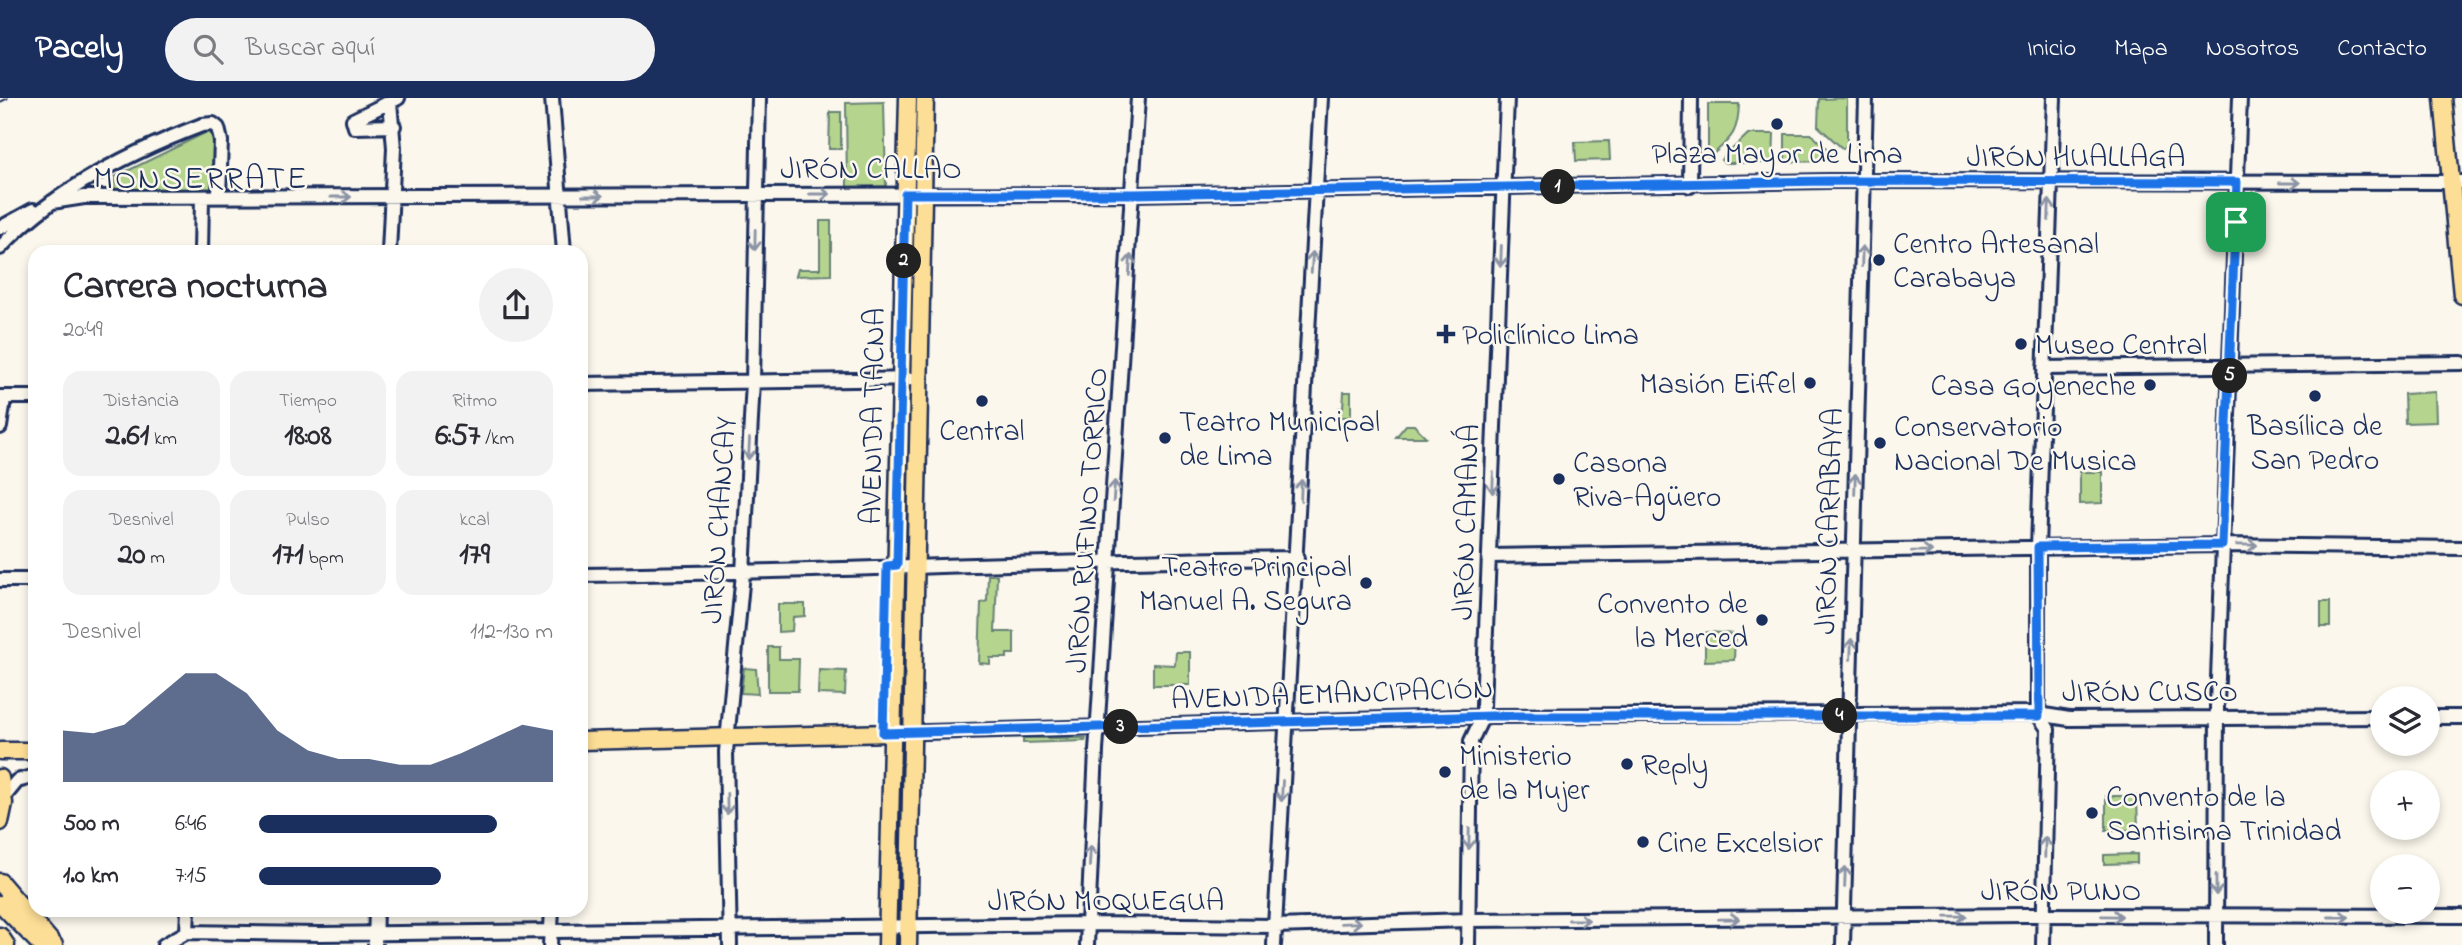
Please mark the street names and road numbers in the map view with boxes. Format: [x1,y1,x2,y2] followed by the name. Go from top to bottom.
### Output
[1967,137,2185,181] street label: JIRÓN HUALLAGA
[780,149,962,193] street label: JIRÓN CALLAO
[851,307,899,525] street label: AVENIDA TACNA
[1056,366,1122,674] street label: JIRÓN RUFINO TORRICO
[1805,407,1857,635] street label: JIRÓN CARABAYA
[692,415,750,625] street label: JIRÓN CHANCAY
[1443,423,1493,621] street label: JIRÓN CAMANÁ
[1170,668,1494,724] street label: AVENIDA EMANCIPACIÓN
[2062,672,2238,716] street label: JIRÓN CUSCO
[1981,871,2141,915] street label: JIRÓN PUNO
[988,881,1224,925] street label: JIRÓN MOQUEGUA

